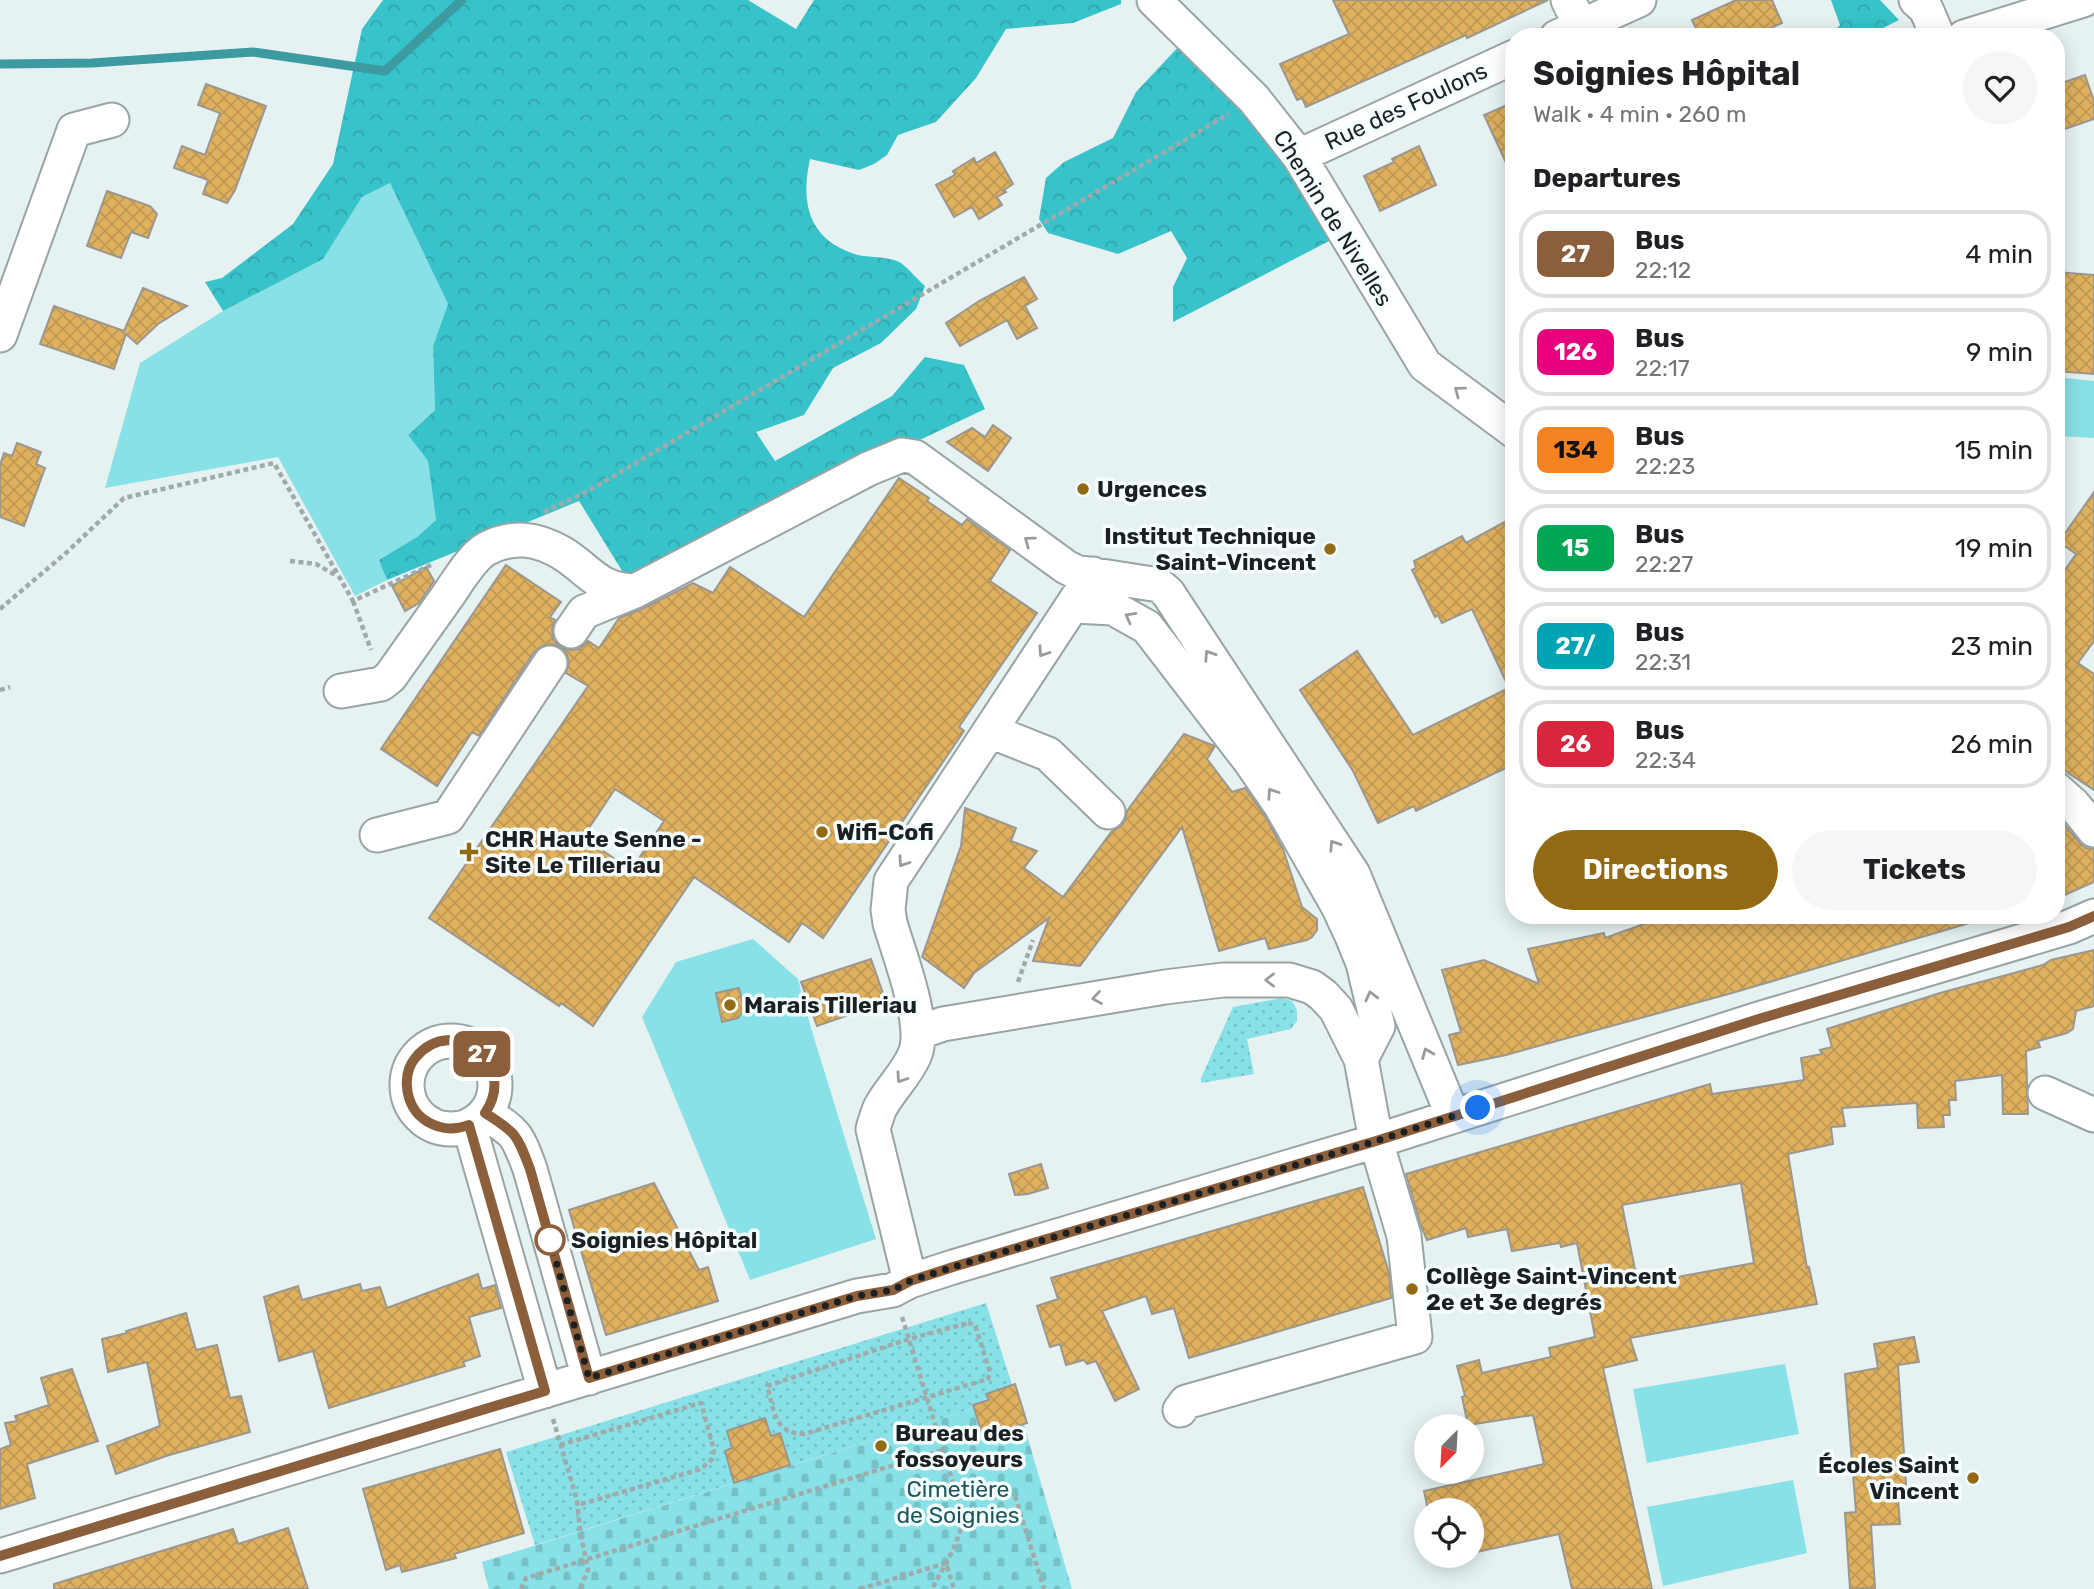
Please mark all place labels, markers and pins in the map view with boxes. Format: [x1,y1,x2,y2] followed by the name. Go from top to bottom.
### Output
[1097,475,1207,503] place label: Urgences
[1075,481,1091,497] marker: Urgences
[1104,522,1316,576] place label: Institut Technique Saint-Vincent
[1322,541,1338,557] marker: Institut Technique Saint-Vincent
[836,818,934,846] place label: Wifi-Cofi
[814,824,830,840] marker: Wifi-Cofi
[485,825,702,879] place label: CHR Haute Senne - Site Le Tilleriau
[459,842,479,862] marker: CHR Haute Senne - Site Le Tilleriau
[744,991,917,1019] place label: Marais Tilleriau
[722,997,738,1013] marker: Marais Tilleriau
[535,1225,565,1255] marker: Soignies Hôpital
[571,1226,757,1254] place label: Soignies Hôpital
[1426,1262,1677,1316] place label: Collège Saint-Vincent 2e et 3e degrés
[1404,1281,1420,1297] marker: Collège Saint-Vincent 2e et 3e degrés
[895,1419,1024,1473] place label: Bureau des fossoyeurs
[873,1438,889,1454] marker: Bureau des fossoyeurs
[1818,1451,1959,1505] place label: Écoles Saint Vincent
[1965,1470,1981,1486] marker: Écoles Saint Vincent

